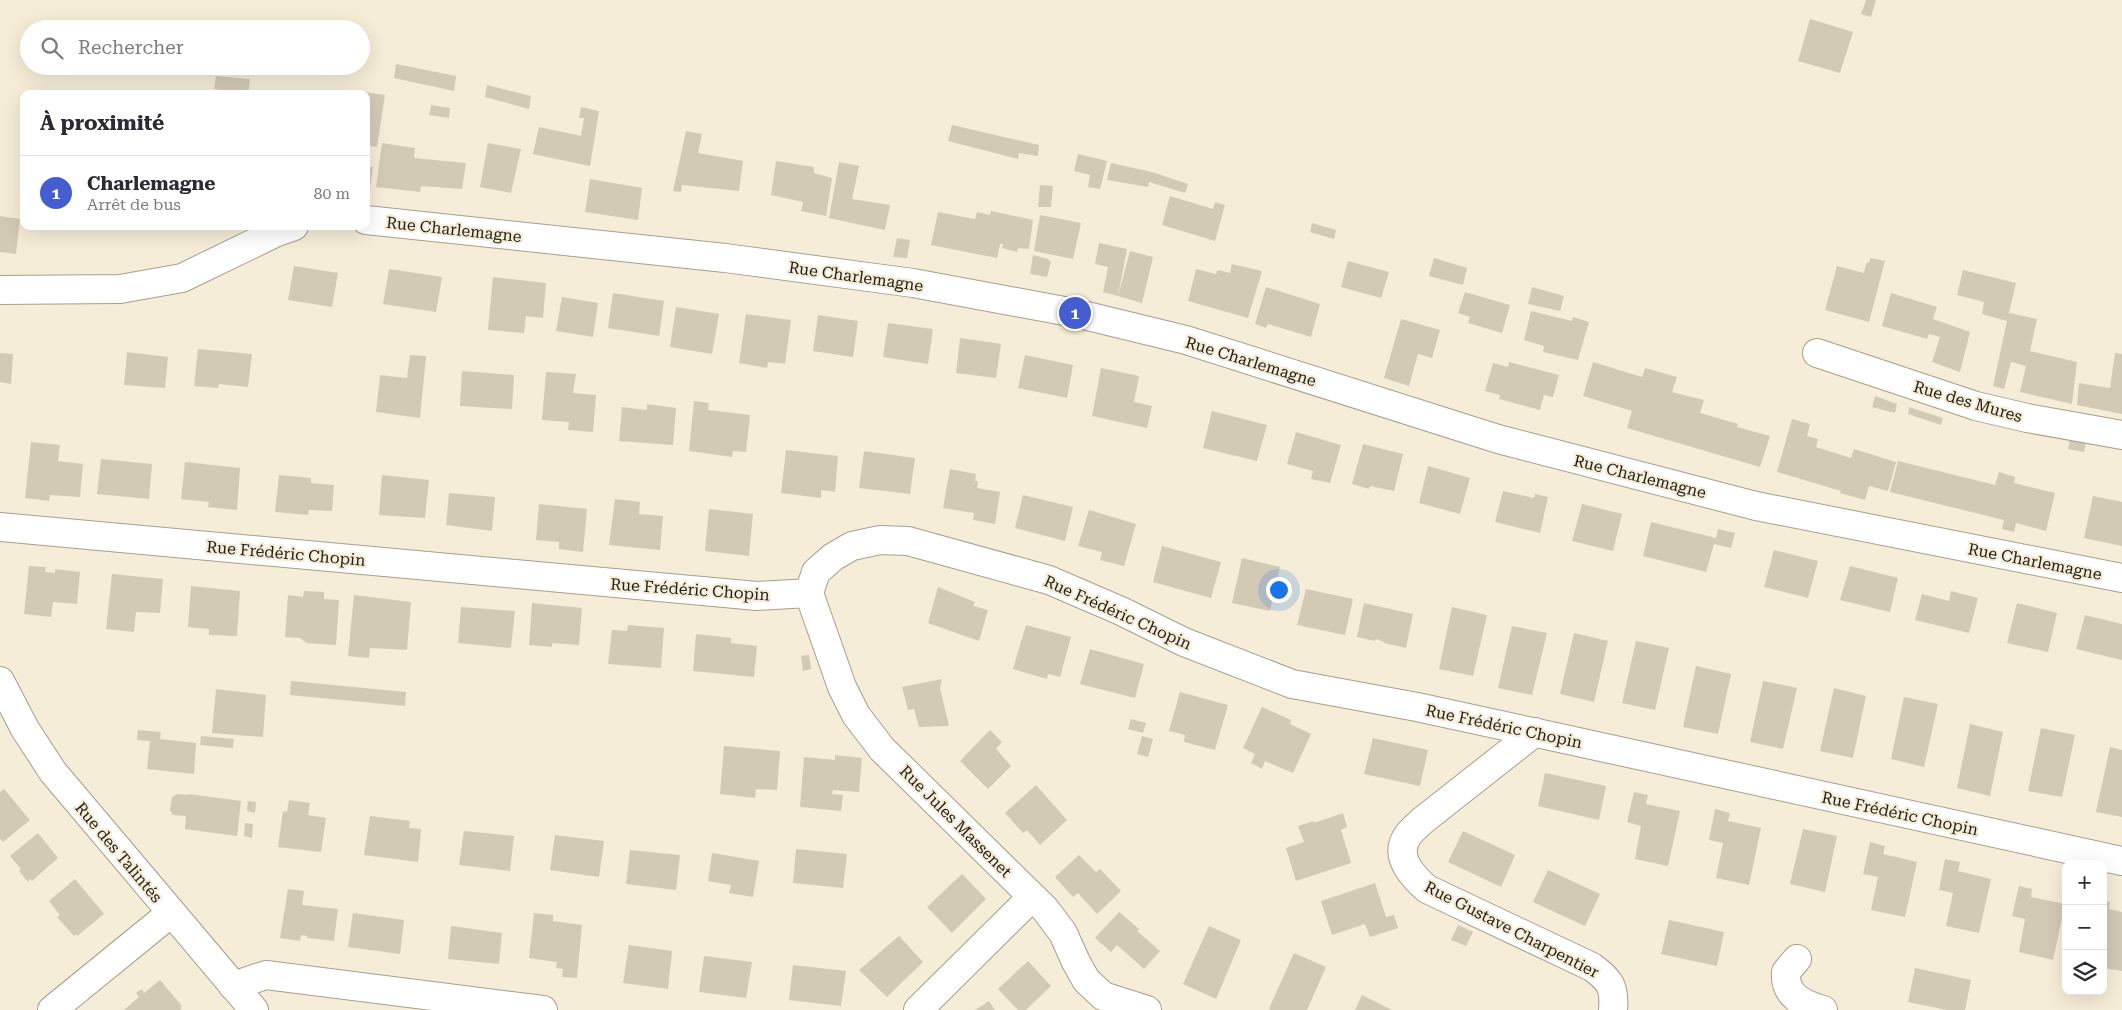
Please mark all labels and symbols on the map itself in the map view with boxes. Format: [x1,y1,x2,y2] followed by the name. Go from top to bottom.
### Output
[385,213,523,246] street label: Rue Charlemagne
[787,258,925,295] street label: Rue Charlemagne
[1059,294,1091,332] pin: 1
[1183,333,1319,390] street label: Rue Charlemagne
[1911,377,2025,426] street label: Rue des Mures
[1572,451,1708,502] street label: Rue Charlemagne
[206,537,366,570] street label: Rue Frédéric Chopin
[1966,539,2104,584] street label: Rue Charlemagne
[1041,571,1195,654] street label: Rue Frédéric Chopin
[610,574,770,605] street label: Rue Frédéric Chopin
[1266,577,1292,603] your location
[1424,701,1584,752] street label: Rue Frédéric Chopin
[896,761,1016,881] street label: Rue Jules Massenet
[1820,788,1980,839] street label: Rue Frédéric Chopin
[71,798,166,907] street label: Rue des Talintés
[1421,877,1602,982] street label: Rue Gustave Charpentier

